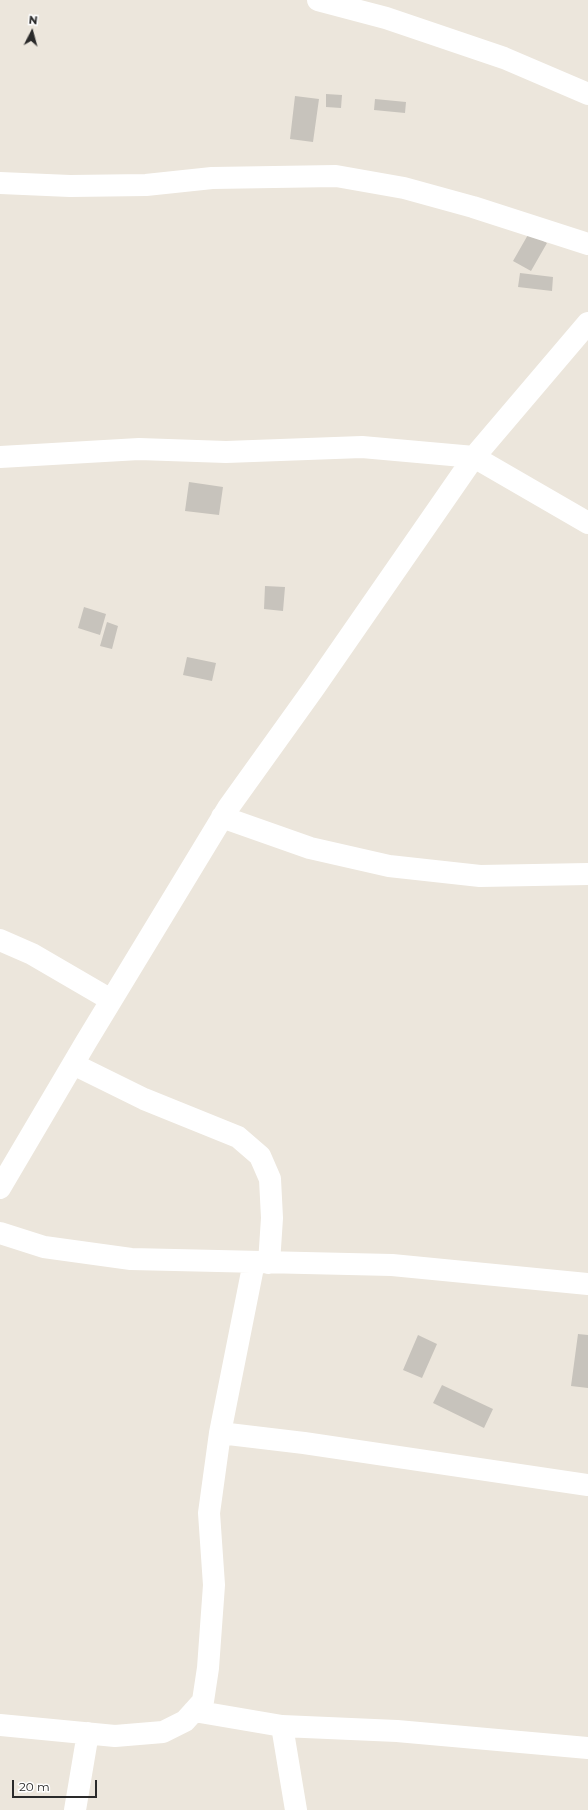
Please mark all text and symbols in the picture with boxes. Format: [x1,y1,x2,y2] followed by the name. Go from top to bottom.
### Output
[12,12,52,52] north arrow
[28,13,38,27] text: N
[14,1772,99,1798] scale bar
[19,1779,50,1794] text: 20 m

